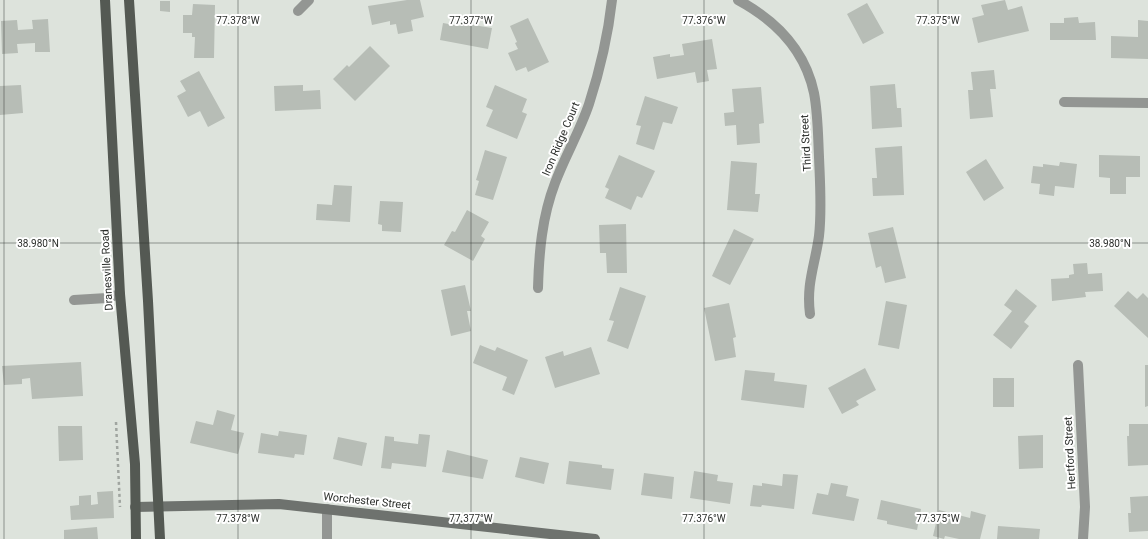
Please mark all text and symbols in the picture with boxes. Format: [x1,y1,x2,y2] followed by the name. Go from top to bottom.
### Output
[216,15,260,26] text: 77.378°W
[449,15,493,26] text: 77.377°W
[682,15,726,26] text: 77.376°W
[916,15,960,26] text: 77.375°W
[540,100,583,178] street label: Iron Ridge Court
[798,114,814,172] street label: Third Street
[98,229,116,311] street label: Dranesville Road
[17,238,59,249] text: 38.980°N
[1089,238,1131,249] text: 38.980°N
[1062,416,1078,490] street label: Hertford Street
[323,490,412,512] street label: Worchester Street
[216,513,260,524] text: 77.378°W
[449,513,493,524] text: 77.377°W
[682,513,726,524] text: 77.376°W
[916,513,960,524] text: 77.375°W

